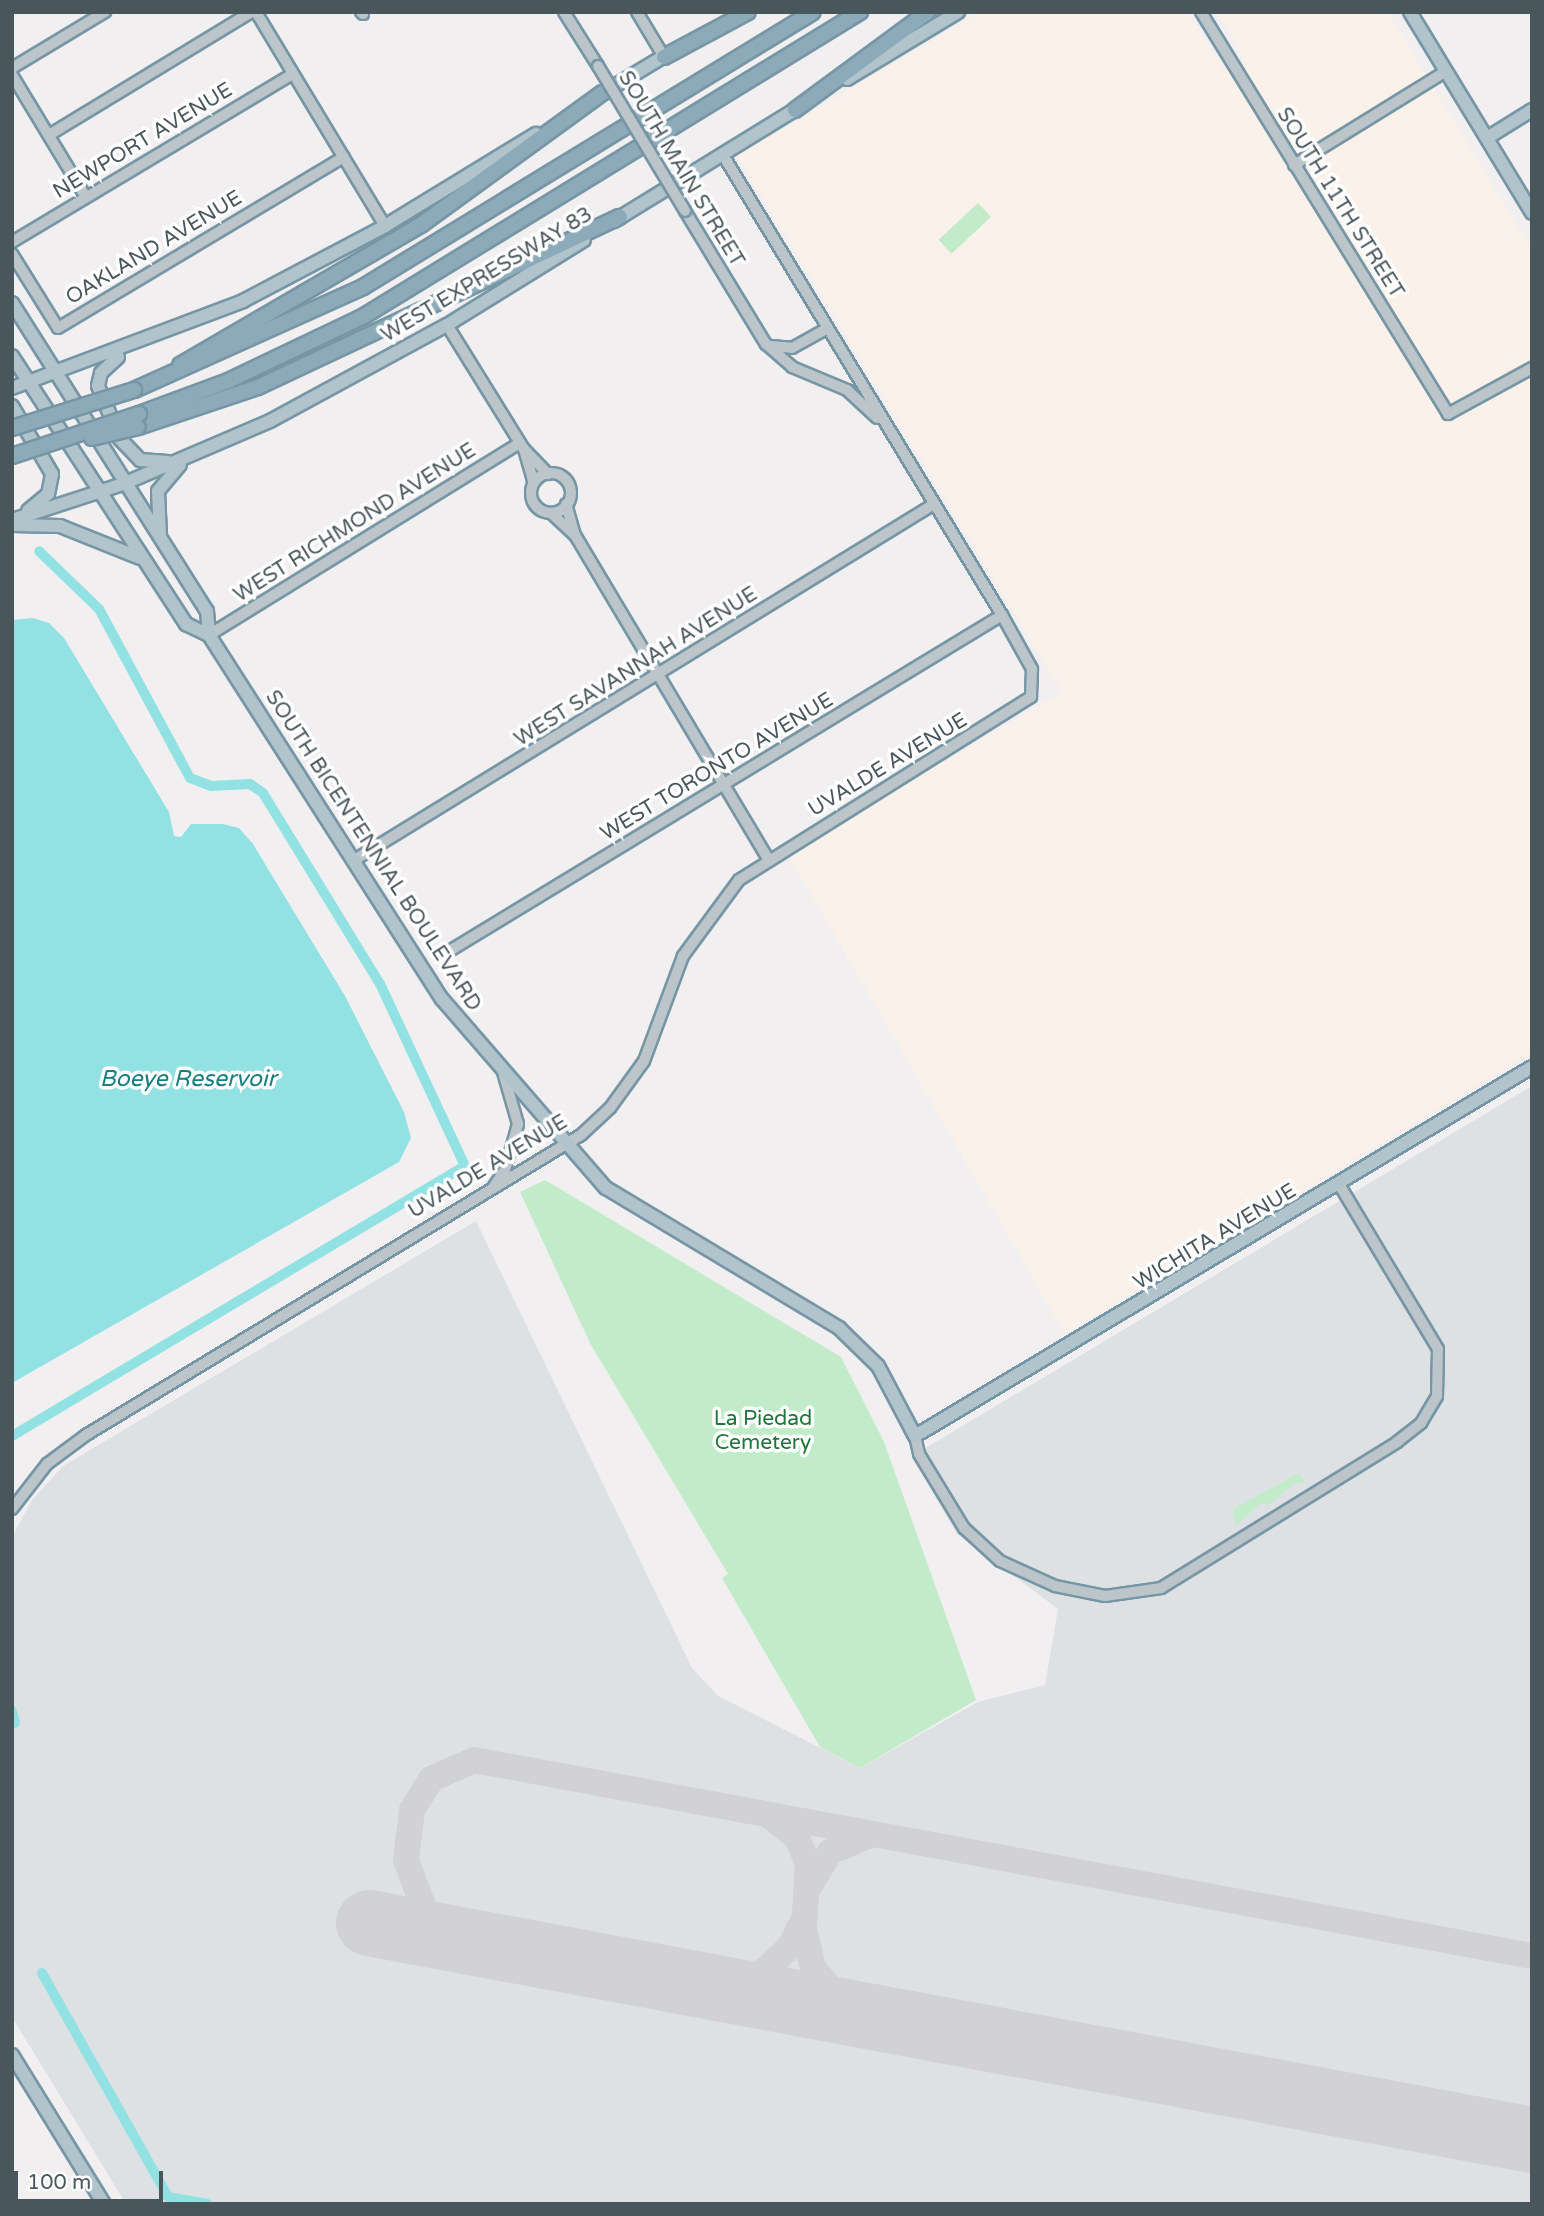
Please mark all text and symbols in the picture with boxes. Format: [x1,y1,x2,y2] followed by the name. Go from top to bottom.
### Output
[613,67,749,271] street label: SOUTH MAIN STREET
[49,77,237,205] street label: NEWPORT AVENUE
[1271,103,1409,303] street label: SOUTH 11TH STREET
[61,185,247,311] street label: OAKLAND AVENUE
[377,202,597,348] street label: WEST EXPRESSWAY 83
[229,438,481,608] street label: WEST RICHMOND AVENUE
[510,582,762,752] street label: WEST SAVANNAH AVENUE
[260,686,486,1016] street label: SOUTH BICENTENNIAL BOULEVARD
[596,687,838,847] street label: WEST TORONTO AVENUE
[804,708,972,822] street label: UVALDE AVENUE
[100,1065,276,1093] water label: Boeye Reservoir
[404,1110,572,1224] street label: UVALDE AVENUE
[1129,1179,1301,1295] street label: WICHITA AVENUE
[714,1406,812,1456] park label: La Piedad Cemetery
[18,2156,166,2200] scale bar
[27,2170,91,2195] text: 100 m

